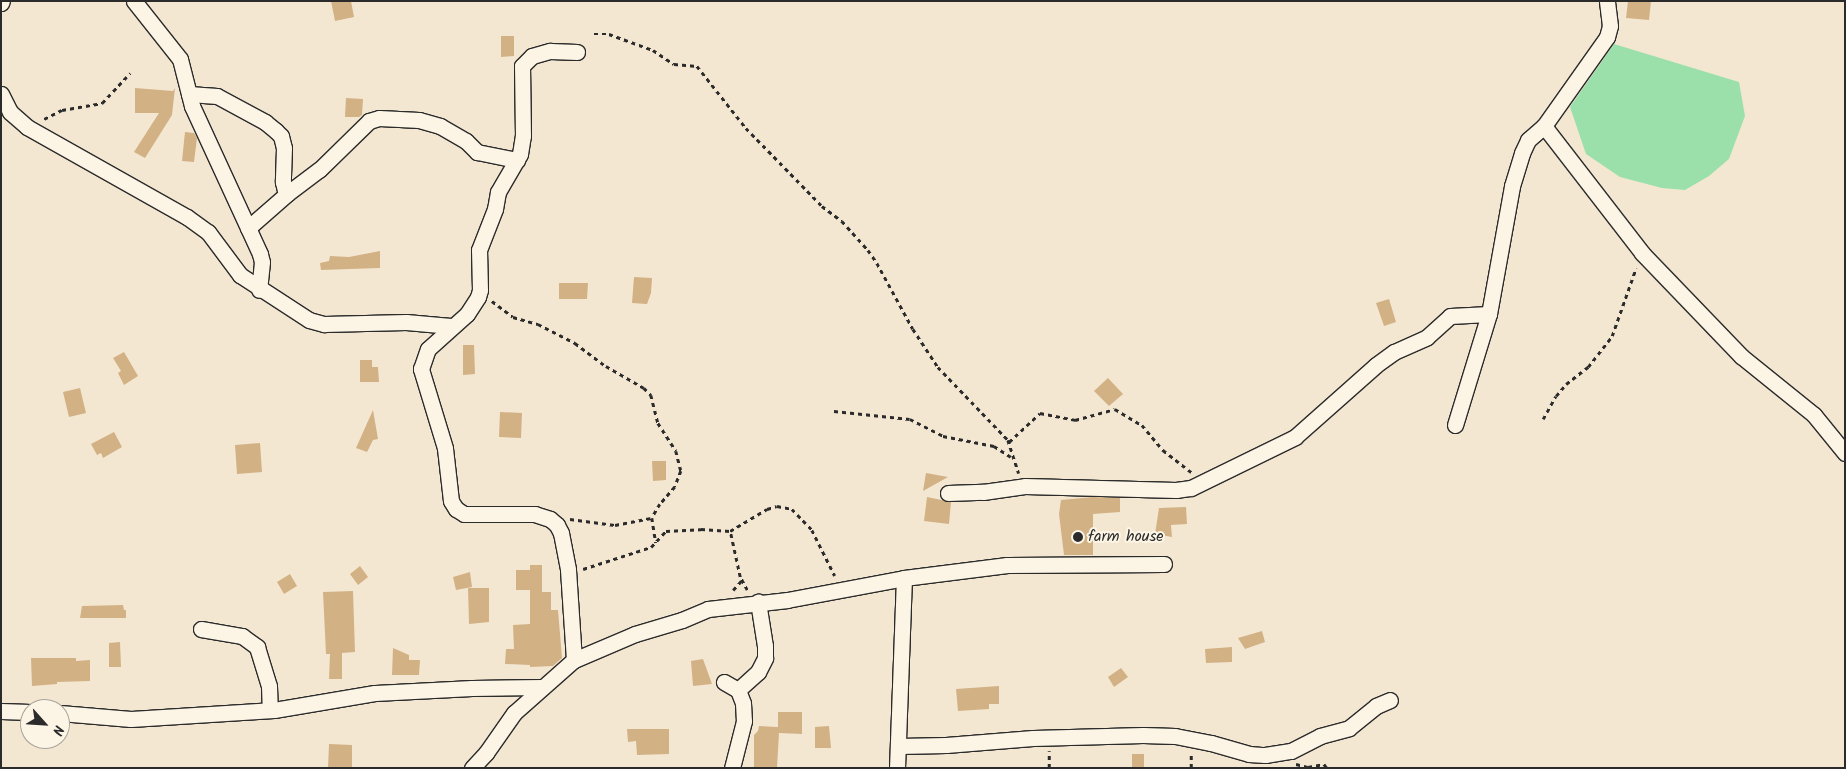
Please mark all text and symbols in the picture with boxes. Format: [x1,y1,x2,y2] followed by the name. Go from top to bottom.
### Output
[1088,527,1164,547] place label: farm house
[1072,531,1084,543] marker: farm house
[20,699,70,749] north arrow
[46,721,69,739] text: N

